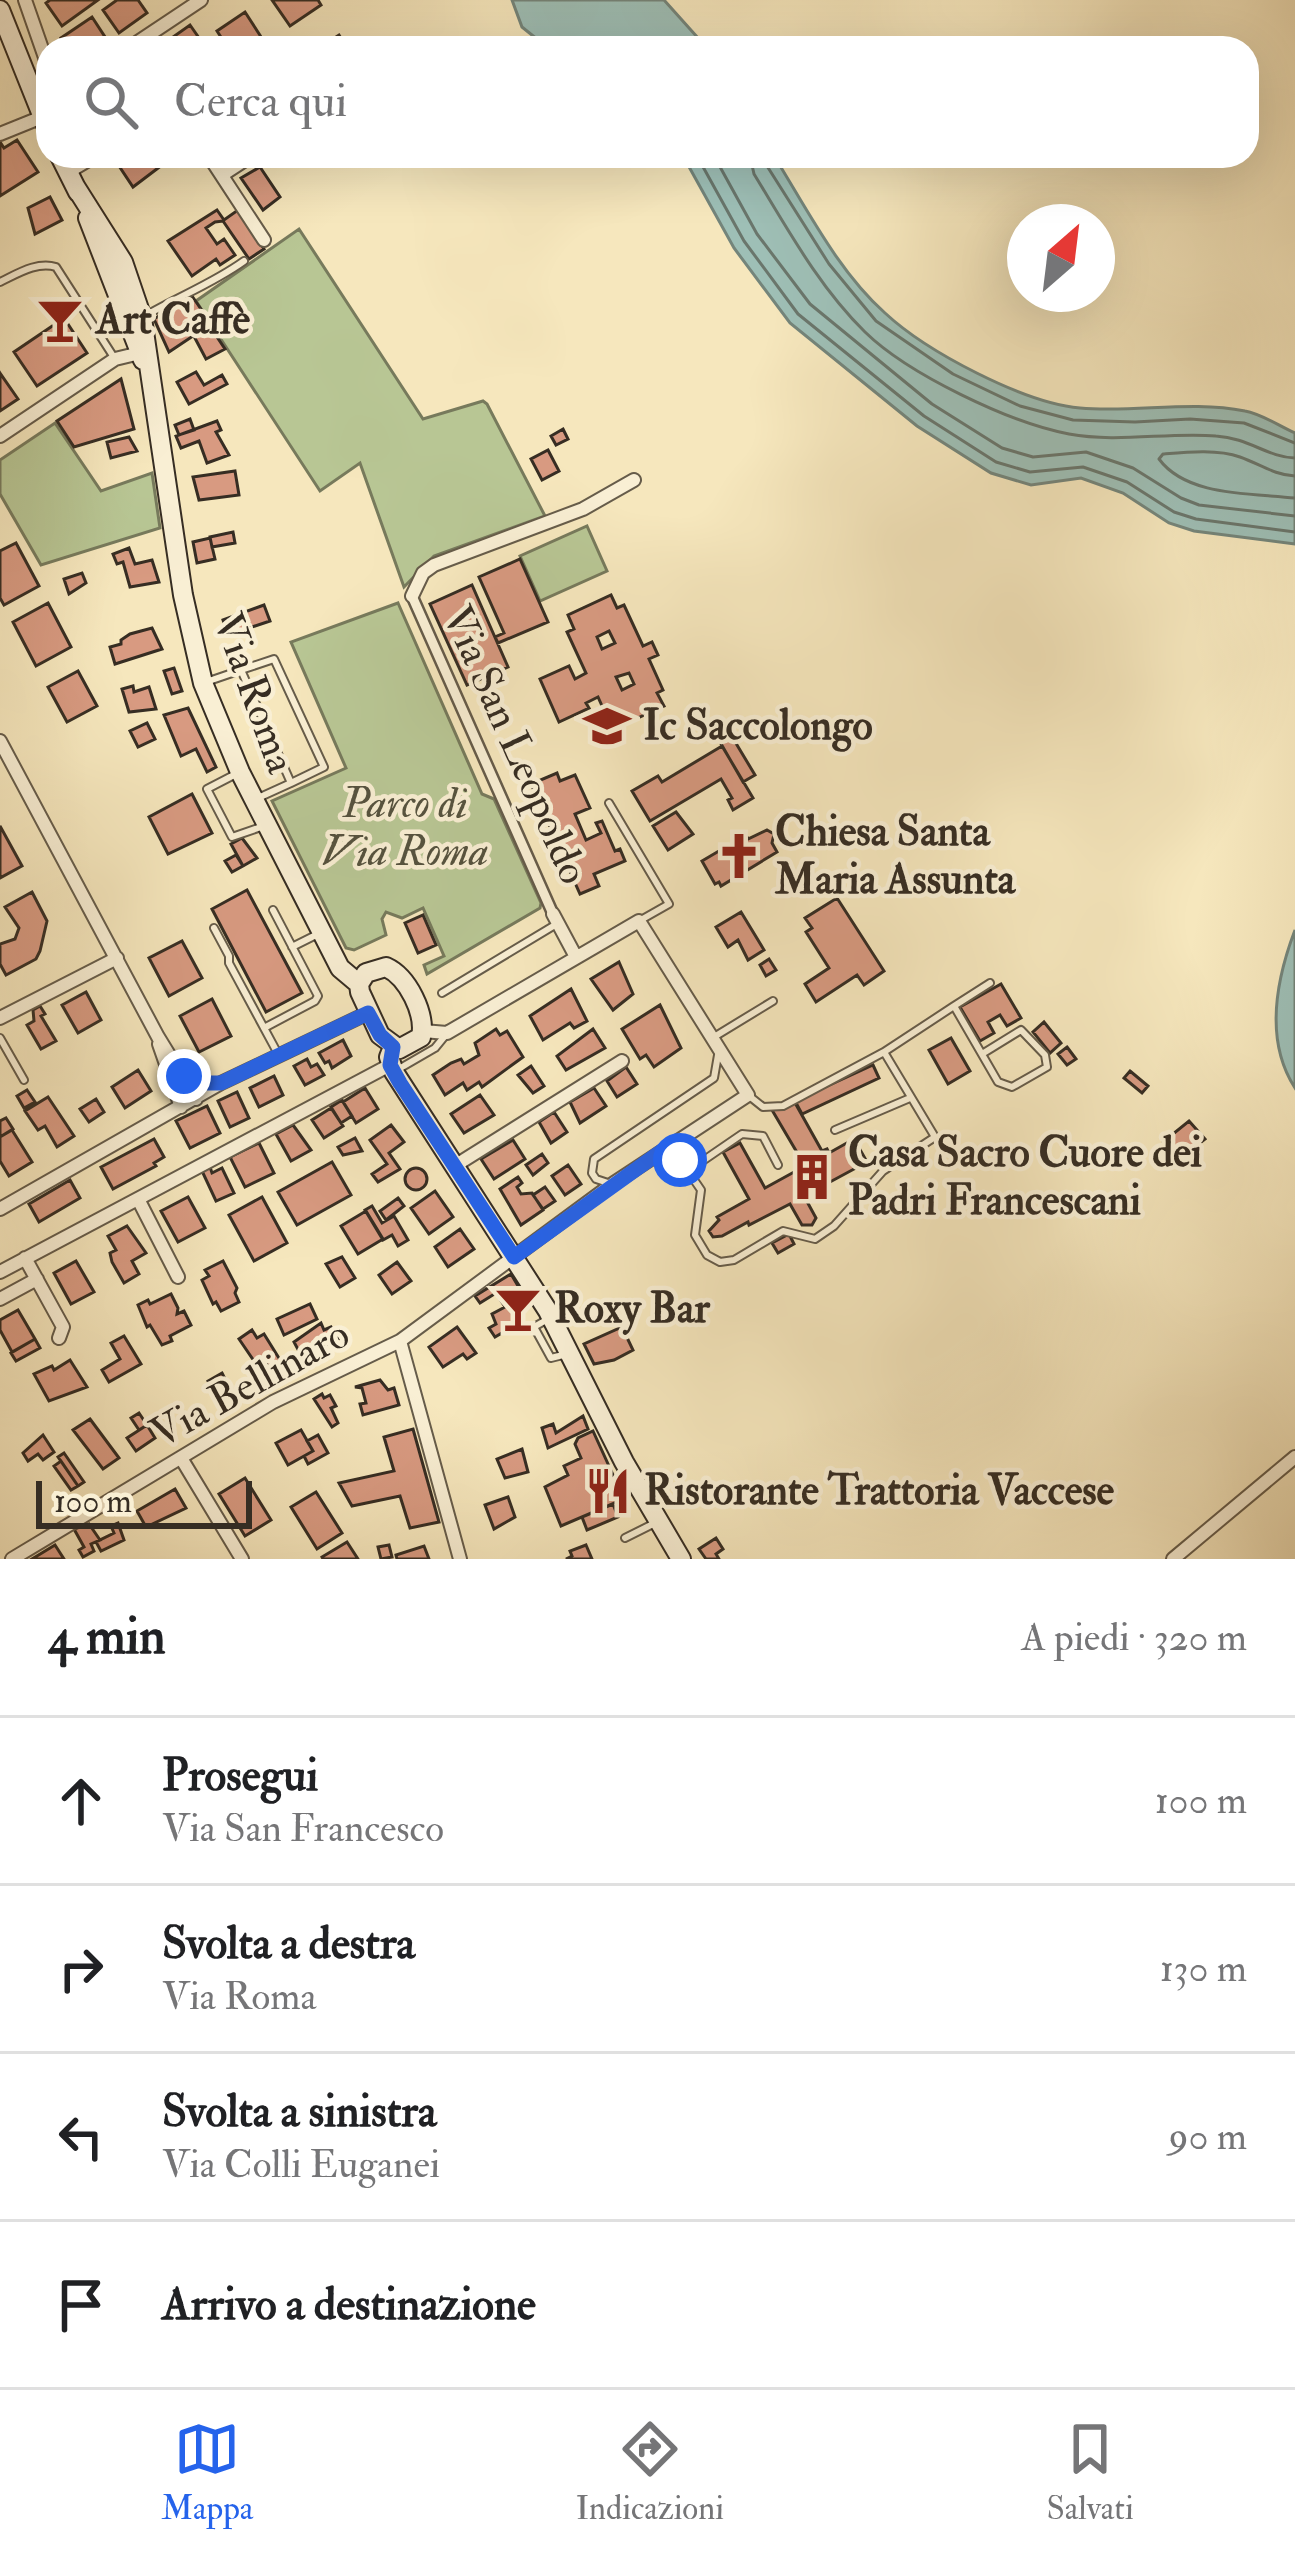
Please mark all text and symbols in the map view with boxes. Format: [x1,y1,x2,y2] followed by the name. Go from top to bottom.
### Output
[36,36,1259,168] search box
[78,69,144,135] icon: search
[174,74,347,130] text: Cerca qui
[1007,204,1115,312] north arrow
[94,294,251,346] place label: Art Caffè
[35,295,85,345] bar icon: Art Caffè
[430,598,600,892] street label: Via San Leopoldo
[201,606,307,781] street label: Via Roma
[643,700,873,752] place label: Ic Saccolongo
[582,701,632,751] school or university icon: Ic Saccolongo
[321,778,489,878] park label: Parco di Via Roma
[774,806,1017,906] place label: Chiesa Santa Maria Assunta
[714,831,764,881] church icon: Chiesa Santa Maria Assunta
[157,1049,211,1103] route end
[848,1127,1202,1227] place label: Casa Sacro Cuore dei Padri Francescani
[653,1133,707,1187] route start
[787,1152,837,1202] building icon: Casa Sacro Cuore dei Padri Francescani
[554,1283,711,1336] place label: Roxy Bar
[493,1284,543,1334] bar icon: Roxy Bar
[142,1308,358,1460] street label: Via Bellinaro
[644,1465,1115,1517] place label: Ristorante Trattoria Vaccese
[583,1466,633,1516] restaurant icon: Ristorante Trattoria Vaccese
[36,1475,252,1528] scale bar
[54,1481,132,1522] text: 100 m
[48,1605,166,1669] text: 4 min
[1021,1613,1247,1662] text: A piedi · 320 m
[162,1748,318,1804] text: Prosegui
[48,1768,114,1834] icon: ahead
[1155,1776,1247,1825] text: 100 m
[162,1804,444,1853] text: Via San Francesco
[162,1916,415,1972] text: Svolta a destra
[48,1936,114,2002] icon: right
[1160,1944,1247,1993] text: 130 m
[162,1972,317,2021] text: Via Roma
[162,2084,437,2140] text: Svolta a sinistra
[48,2104,114,2170] icon: left
[1169,2112,1247,2161] text: 90 m
[162,2140,440,2189] text: Via Colli Euganei
[48,2272,114,2338] icon: arrive
[162,2277,536,2333] text: Arrivo a destinazione
[161,2416,253,2529] tab: Mappa
[576,2416,724,2529] tab: Indicazioni
[1046,2416,1134,2529] tab: Salvati

